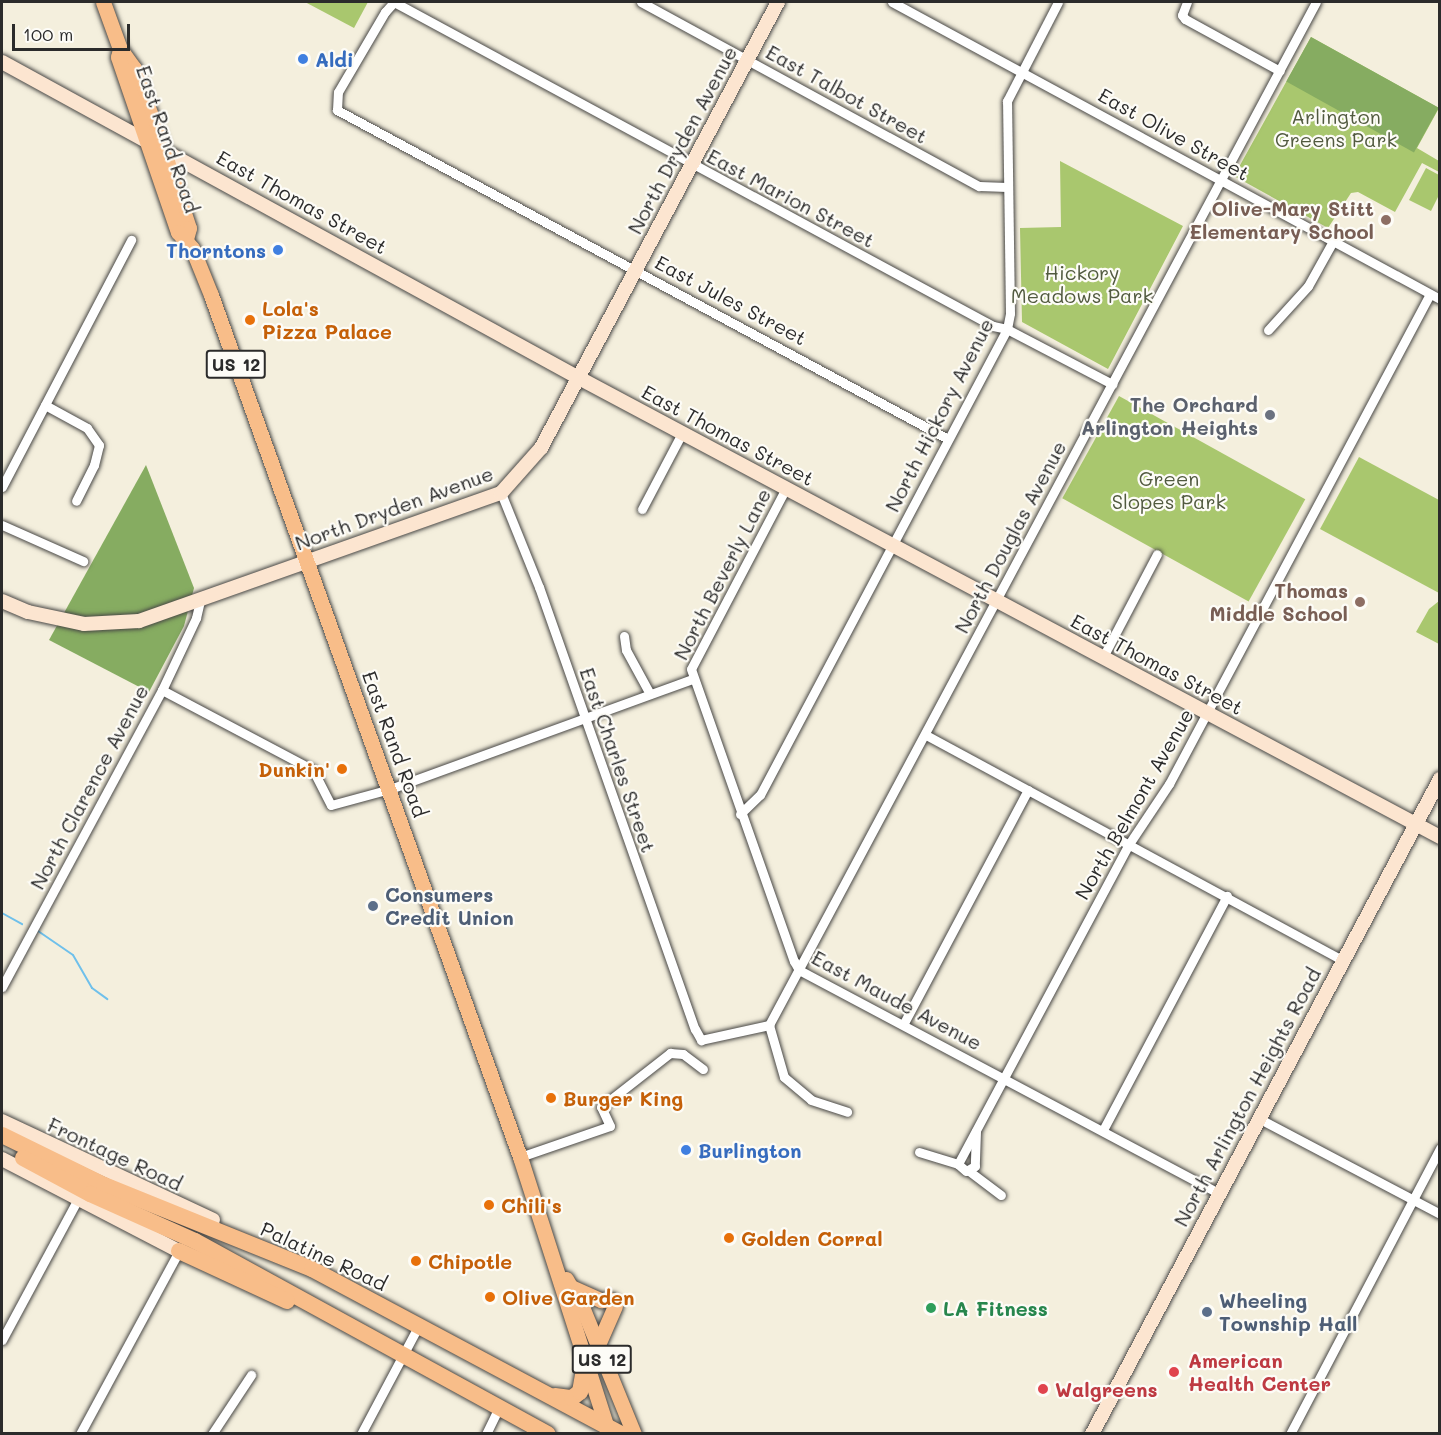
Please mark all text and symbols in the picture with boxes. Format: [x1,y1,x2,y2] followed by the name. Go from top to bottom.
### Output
[15,12,134,50] scale bar
[23,22,73,46] text: 100 m
[762,40,932,148] street label: East Talbot Street
[622,42,742,238] street label: North Dryden Avenue
[315,47,354,71] place label: Aldi
[296,52,310,66] marker: Aldi
[132,62,204,216] street label: East Rand Road
[1094,83,1254,185] street label: East Olive Street
[1275,105,1397,152] park label: Arlington Greens Park
[703,144,879,252] street label: East Marion Street
[213,145,391,259] street label: East Thomas Street
[1189,196,1374,243] place label: Olive-Mary Stitt Elementary School
[1379,213,1393,227] marker: Olive-Mary Stitt Elementary School
[166,238,266,262] place label: Thorntons
[271,243,285,257] marker: Thorntons
[651,250,811,350] street label: East Jules Street
[1011,261,1153,308] park label: Hickory Meadows Park
[262,296,392,343] place label: Lola's Pizza Palace
[243,313,257,327] marker: Lola's Pizza Palace
[880,314,998,516] street label: North Hickory Avenue
[204,349,268,379] road number: US 12
[638,379,818,491] street label: East Thomas Street
[1081,392,1258,439] place label: The Orchard Arlington Heights
[1263,408,1277,422] marker: The Orchard Arlington Heights
[949,437,1071,637] street label: North Douglas Avenue
[292,461,496,555] street label: North Dryden Avenue
[1112,467,1226,514] park label: Green Slopes Park
[668,484,776,664] street label: North Beverly Lane
[1209,578,1348,625] place label: Thomas Middle School
[1353,595,1367,609] marker: Thomas Middle School
[1067,608,1247,720] street label: East Thomas Street
[575,664,661,856] street label: East Charles Street
[357,667,433,821] street label: East Rand Road
[25,681,153,893] street label: North Clarence Avenue
[1070,704,1198,904] street label: North Belmont Avenue
[258,757,330,781] place label: Dunkin'
[335,762,349,776] marker: Dunkin'
[385,882,514,929] place label: Consumers Credit Union
[366,899,380,913] marker: Consumers Credit Union
[808,945,986,1055] street label: East Maude Avenue
[1168,964,1326,1230] street label: North Arlington Heights Road
[563,1086,683,1110] place label: Burger King
[544,1091,558,1105] marker: Burger King
[44,1112,186,1196] street label: Frontage Road
[698,1138,801,1162] place label: Burlington
[679,1143,693,1157] marker: Burlington
[501,1193,562,1217] place label: Chili's
[482,1198,496,1212] marker: Chili's
[257,1216,391,1296] street label: Palatine Road
[741,1226,883,1250] place label: Golden Corral
[722,1231,736,1245] marker: Golden Corral
[428,1249,512,1273] place label: Chipotle
[409,1254,423,1268] marker: Chipotle
[502,1285,635,1309] place label: Olive Garden
[1219,1288,1357,1335] place label: Wheeling Township Hall
[483,1290,497,1304] marker: Olive Garden
[943,1296,1048,1320] place label: LA Fitness
[924,1301,938,1315] marker: LA Fitness
[1200,1305,1214,1319] marker: Wheeling Township Hall
[570,1344,634,1374] road number: US 12
[1188,1348,1331,1395] place label: American Health Center
[1165,1363,1183,1381] marker: American Health Center
[1055,1377,1157,1401] place label: Walgreens
[1036,1382,1050,1396] marker: Walgreens

